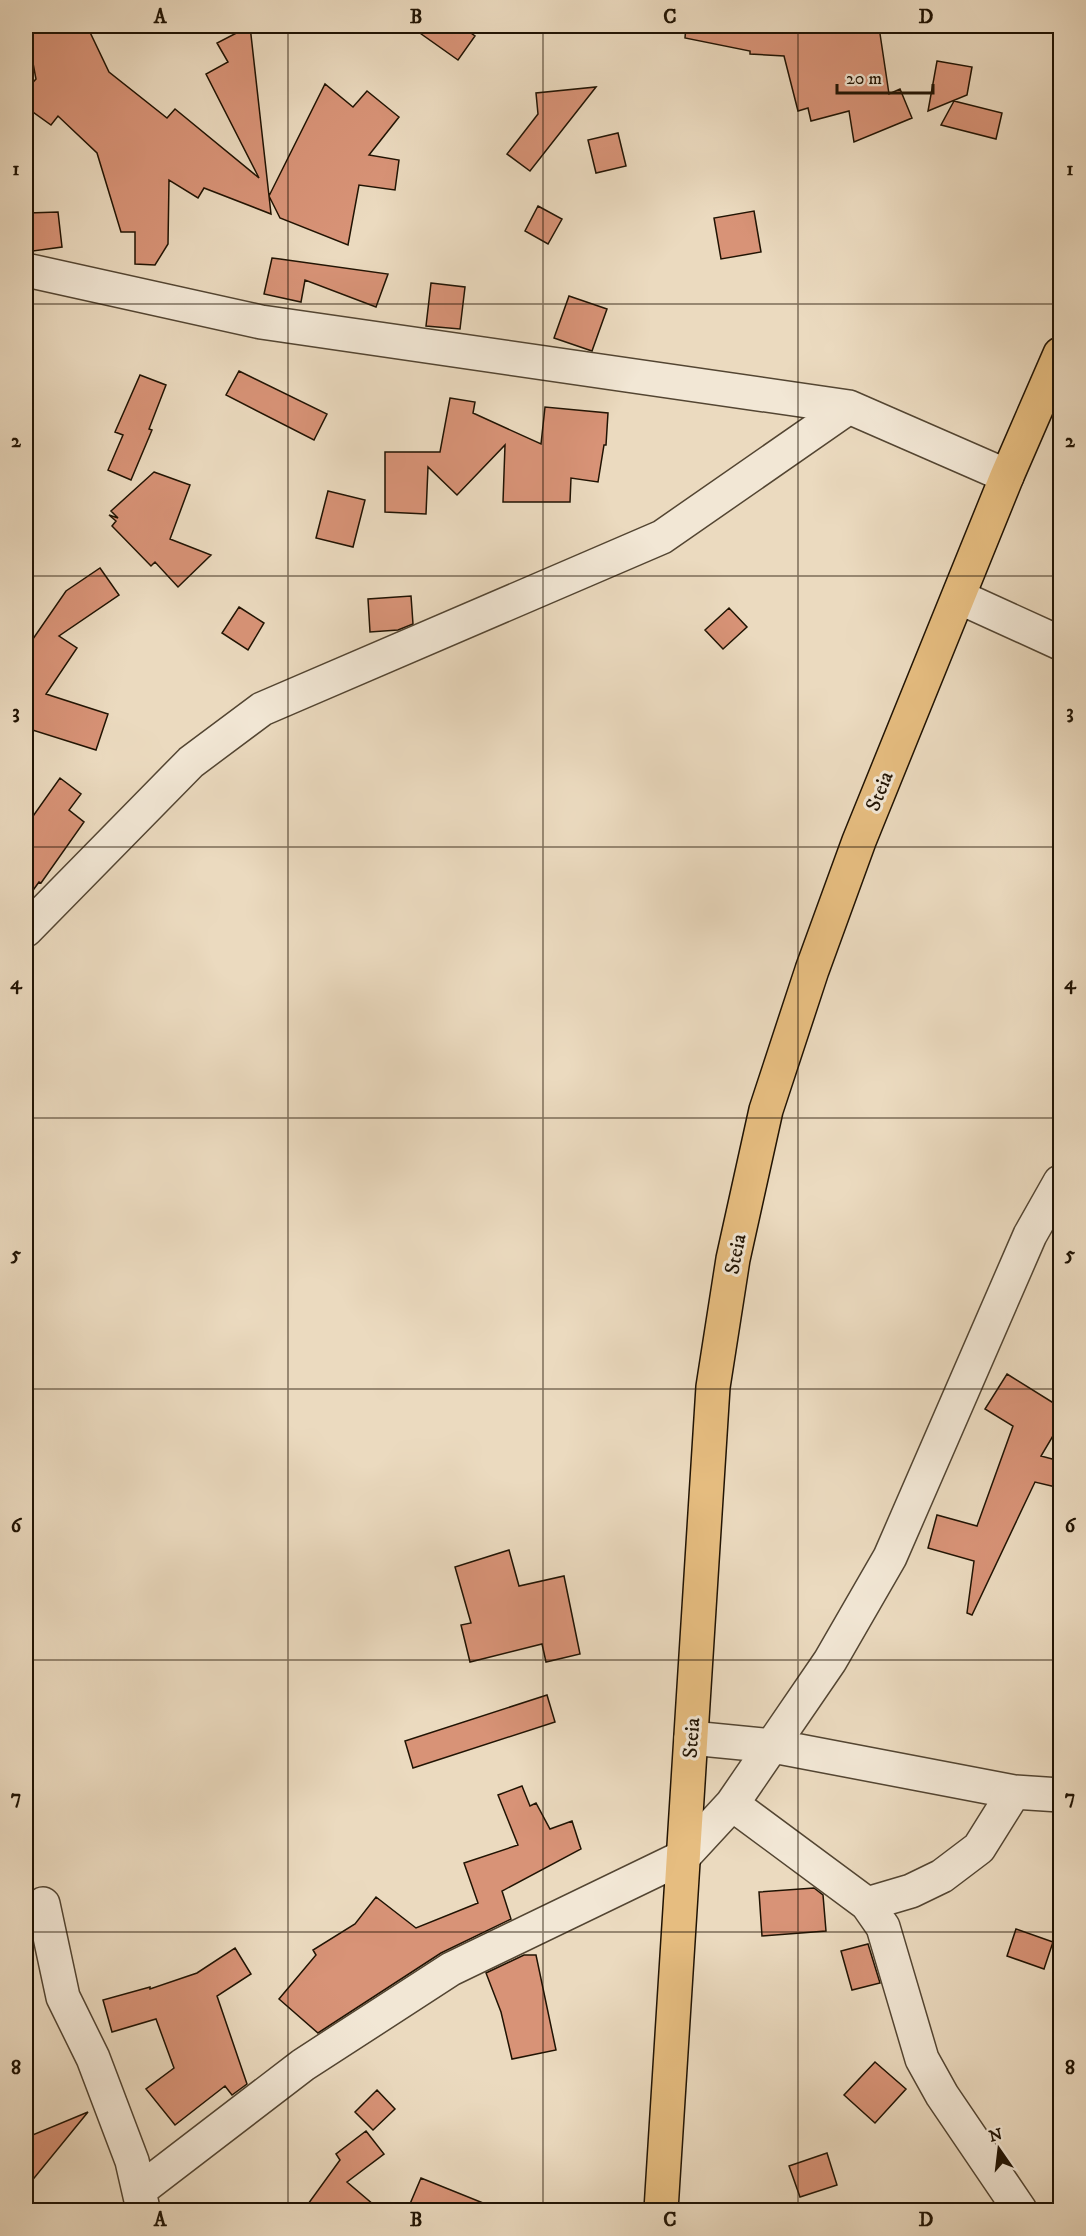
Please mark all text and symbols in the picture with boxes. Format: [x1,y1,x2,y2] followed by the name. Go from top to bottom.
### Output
[153,5,168,30] text: A
[410,5,422,30] text: B
[663,5,677,30] text: C
[919,5,934,30] text: D
[837,57,933,95] scale bar
[846,68,882,90] text: 20 m
[12,157,20,182] text: 1
[1066,157,1074,182] text: 1
[11,429,22,454] text: 2
[1065,429,1076,454] text: 2
[12,700,20,725] text: 3
[1066,700,1074,725] text: 3
[860,768,900,815] street label: Steia
[10,971,23,996] text: 4
[1064,971,1077,996] text: 4
[719,1232,753,1277] street label: Steia
[10,1242,21,1267] text: 5
[1064,1242,1075,1267] text: 5
[11,1514,23,1539] text: 6
[1065,1514,1077,1539] text: 6
[678,1717,706,1759] street label: Steia
[11,1785,21,1810] text: 7
[1065,1785,1075,1810] text: 7
[11,2056,21,2081] text: 8
[1065,2056,1075,2081] text: 8
[969,2119,1029,2179] north arrow
[987,2124,1004,2147] text: N
[153,2208,168,2233] text: A
[410,2208,422,2233] text: B
[663,2208,677,2233] text: C
[919,2208,934,2233] text: D

